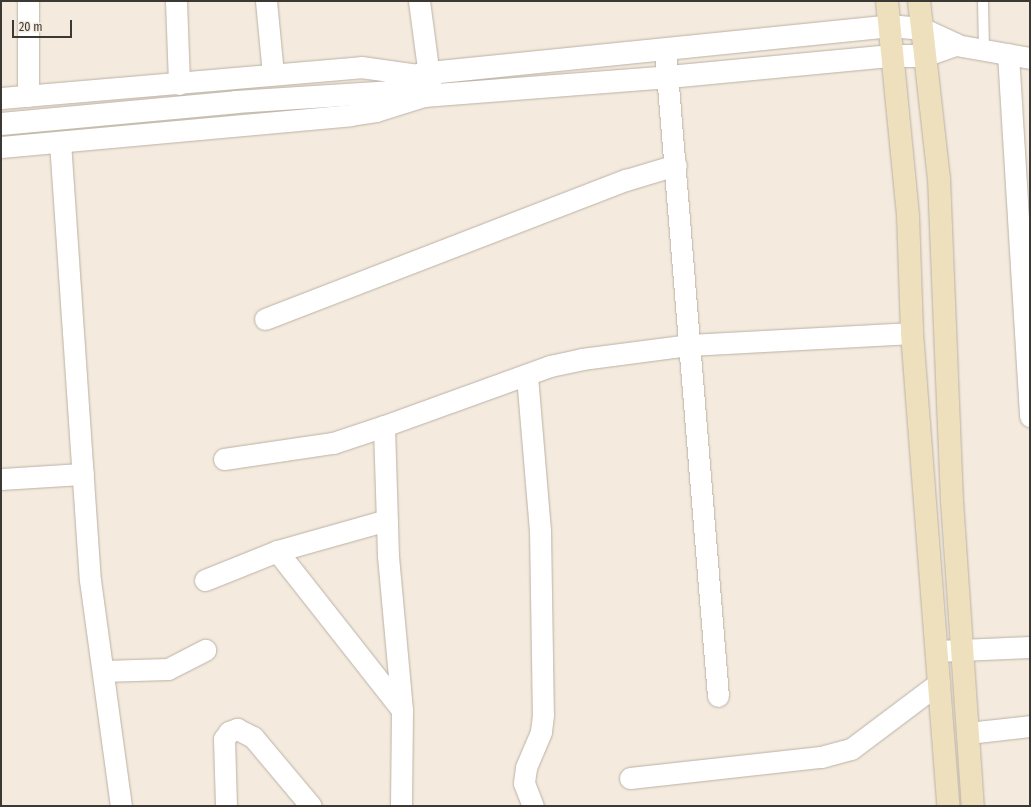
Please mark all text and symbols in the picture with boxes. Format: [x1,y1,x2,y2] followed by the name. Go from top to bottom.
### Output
[14,12,74,38] scale bar
[19,20,43,34] text: 20 m

